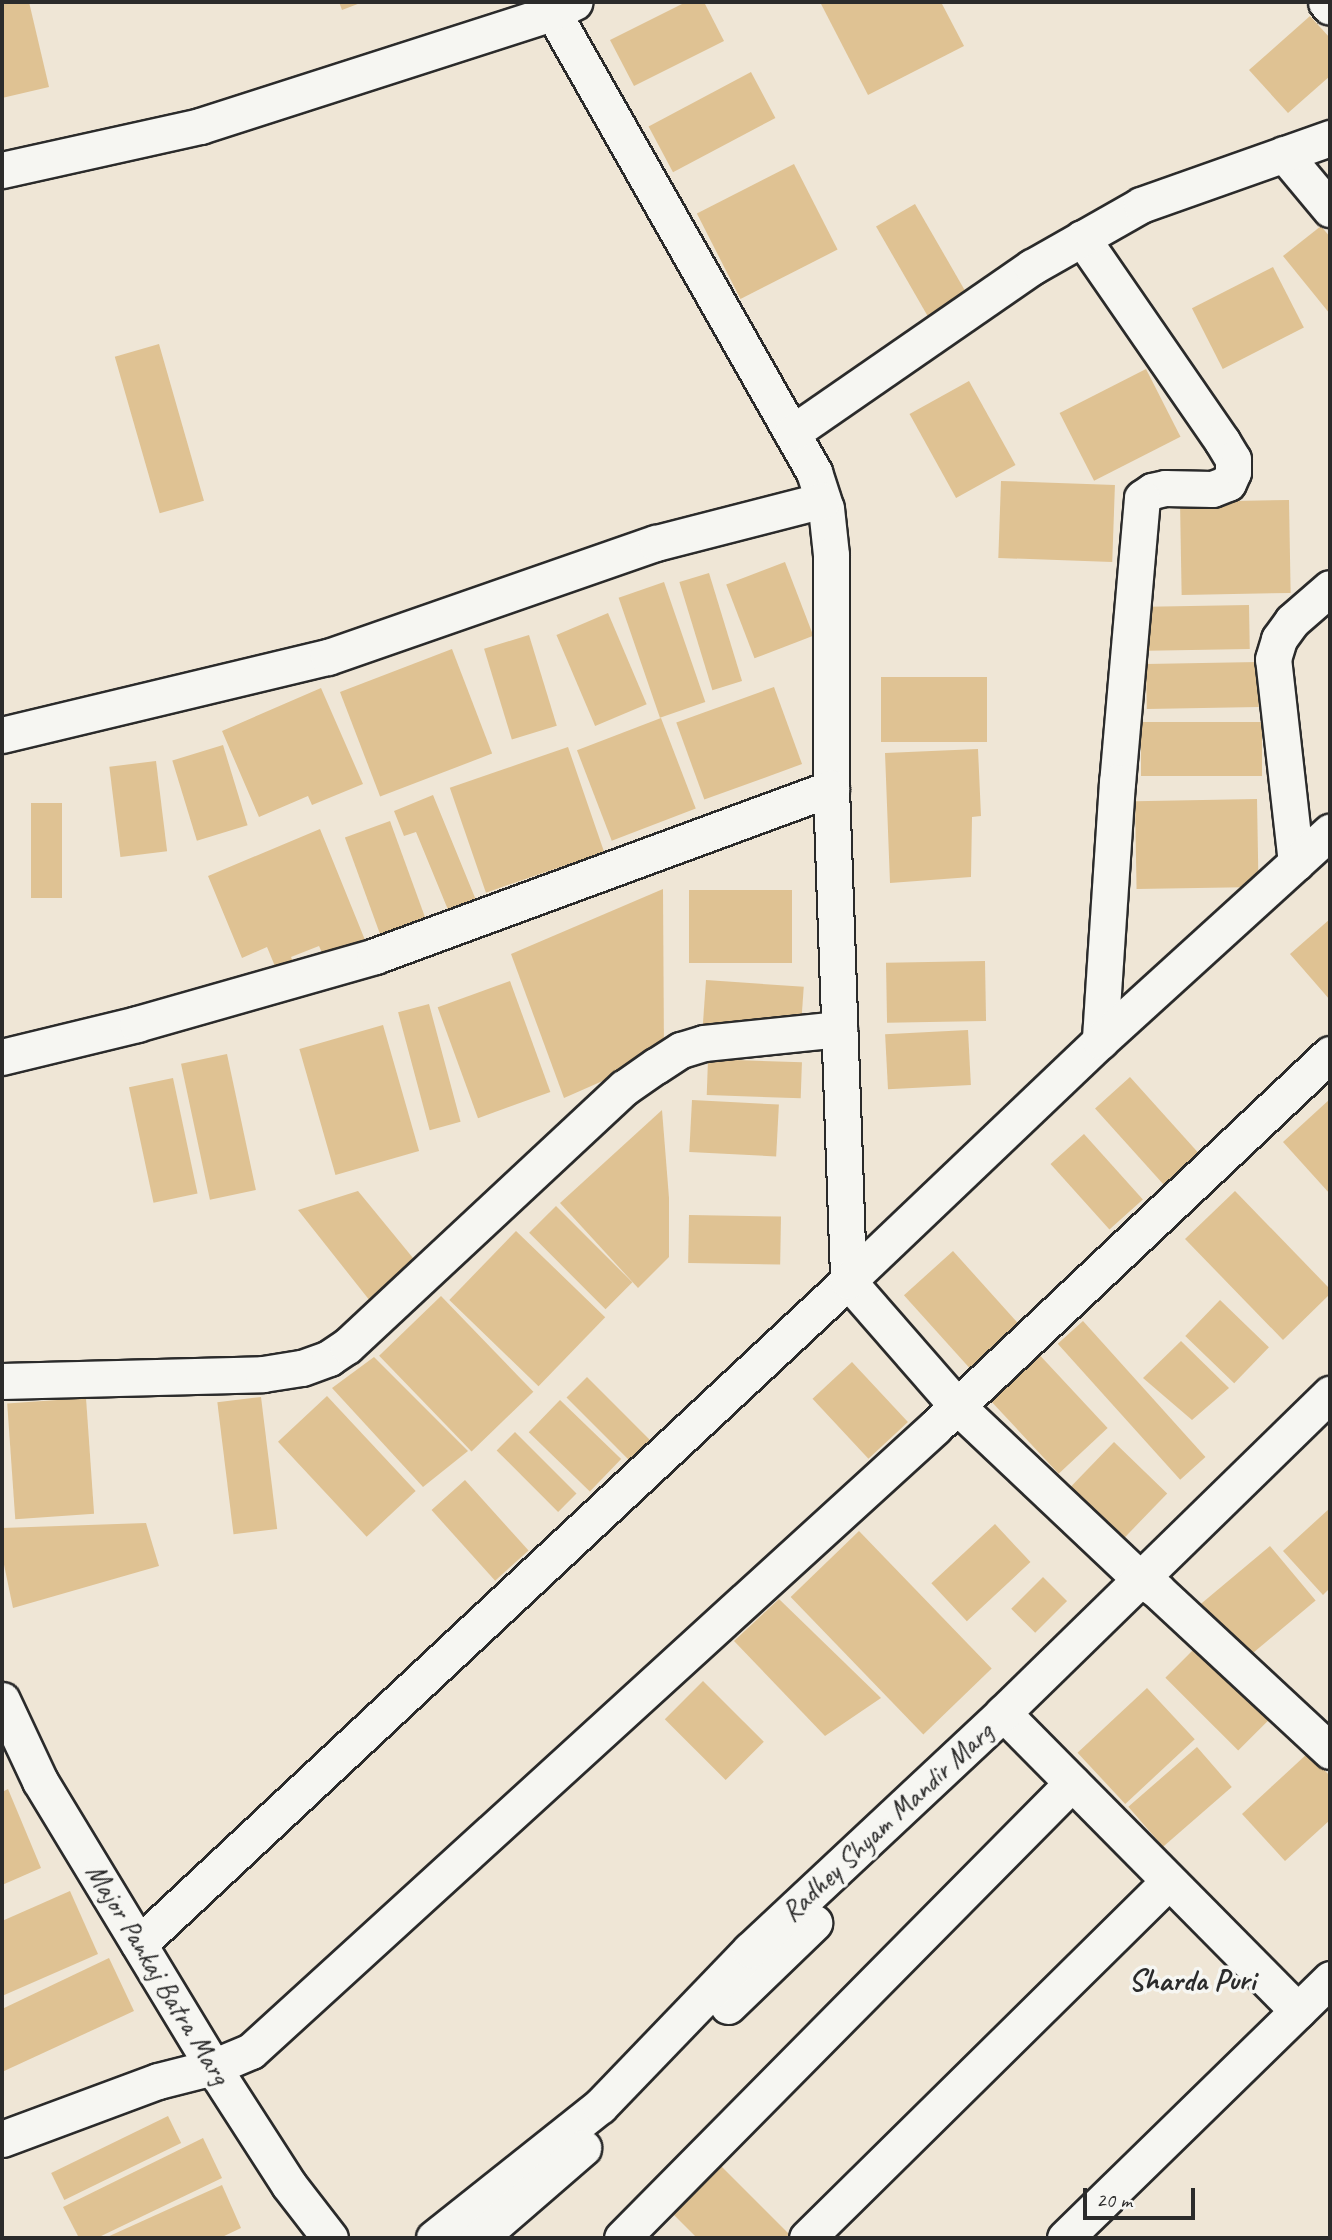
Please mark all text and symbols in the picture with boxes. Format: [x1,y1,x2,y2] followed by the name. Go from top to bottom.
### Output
[774,1715,1000,1929] street label: Radhey Shyam Mandir Marg
[79,1857,237,2091] street label: Major Pankaj Batra Marg
[1129,1962,1255,1998] district label: Sharda Puri
[1087,2174,1199,2218] scale bar
[1096,2187,1132,2213] text: 20 m

